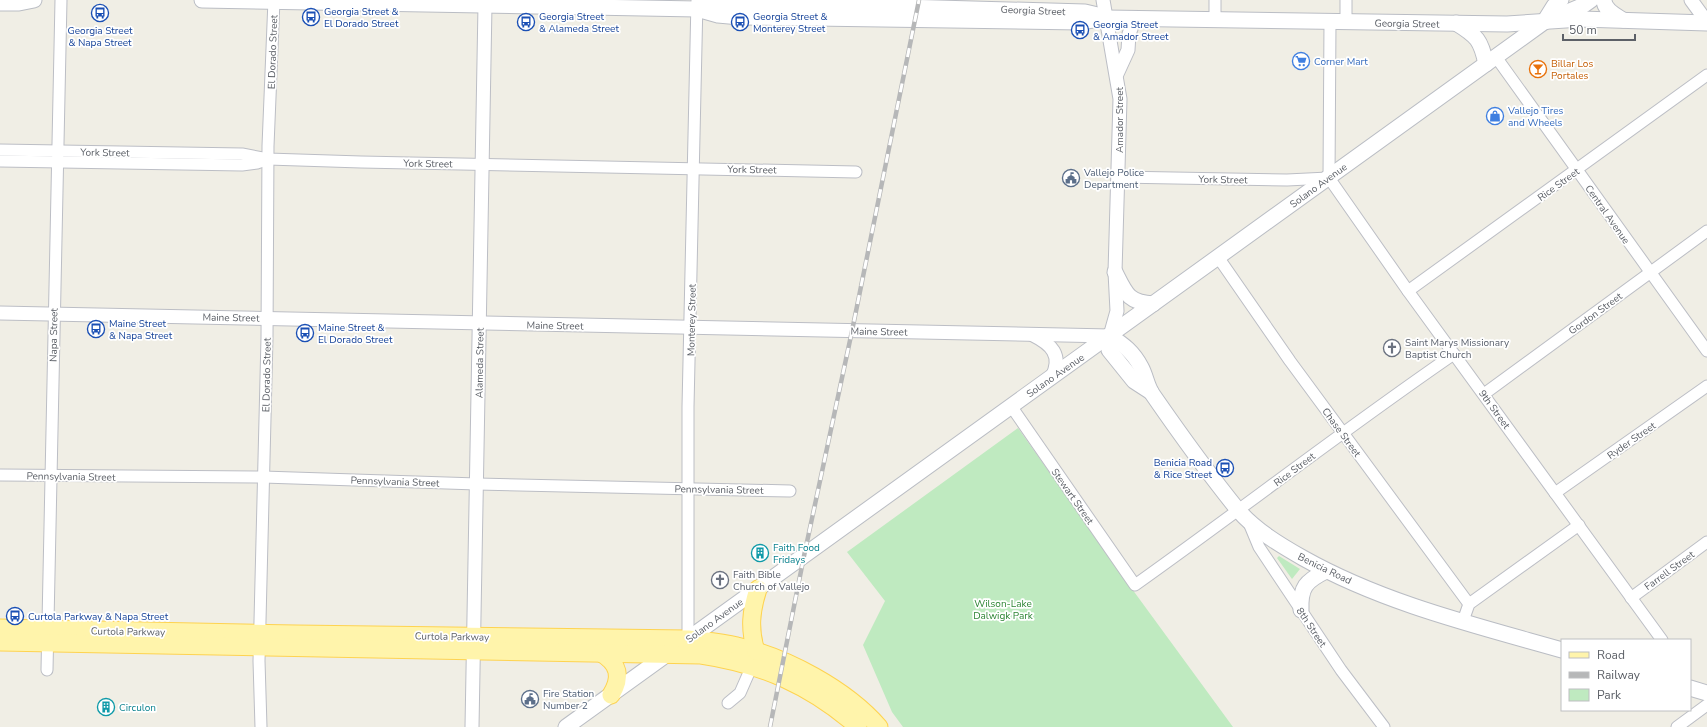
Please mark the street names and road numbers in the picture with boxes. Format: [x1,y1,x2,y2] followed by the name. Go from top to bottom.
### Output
[1000,3,1066,19] street label: Georgia Street
[265,14,281,89] street label: El Dorado Street
[1374,16,1440,32] street label: Georgia Street
[1113,87,1127,153] street label: Amador Street
[79,146,130,160] street label: York Street
[402,157,453,171] street label: York Street
[1287,160,1350,211] street label: Solano Avenue
[726,163,777,177] street label: York Street
[1535,165,1583,205] street label: Rice Street
[1197,173,1248,187] street label: York Street
[1582,182,1633,247] street label: Central Avenue
[684,283,700,356] street label: Monterey Street
[1566,289,1626,338] street label: Gordon Street
[47,308,61,362] street label: Napa Street
[202,311,260,326] street label: Maine Street
[526,319,584,334] street label: Maine Street
[850,325,908,340] street label: Maine Street
[472,327,488,398] street label: Alameda Street
[259,337,275,412] street label: El Dorado Street
[1024,351,1087,401] street label: Solano Avenue
[1475,387,1513,432] street label: 9th Street
[1319,405,1364,460] street label: Chase Street
[1604,419,1659,463] street label: Ryder Street
[1271,449,1319,490] street label: Rice Street
[1048,466,1097,528] street label: Stewart Street
[26,469,116,485] street label: Pennsylvania Street
[350,473,440,491] street label: Pennsylvania Street
[674,482,764,498] street label: Pennsylvania Street
[1642,548,1698,594] street label: Farrell Street
[1295,550,1354,588] street label: Benicia Road
[683,595,746,646] street label: Solano Avenue
[1293,605,1330,651] street label: 8th Street
[91,624,166,640] street label: Curtola Parkway
[415,629,490,645] street label: Curtola Parkway

